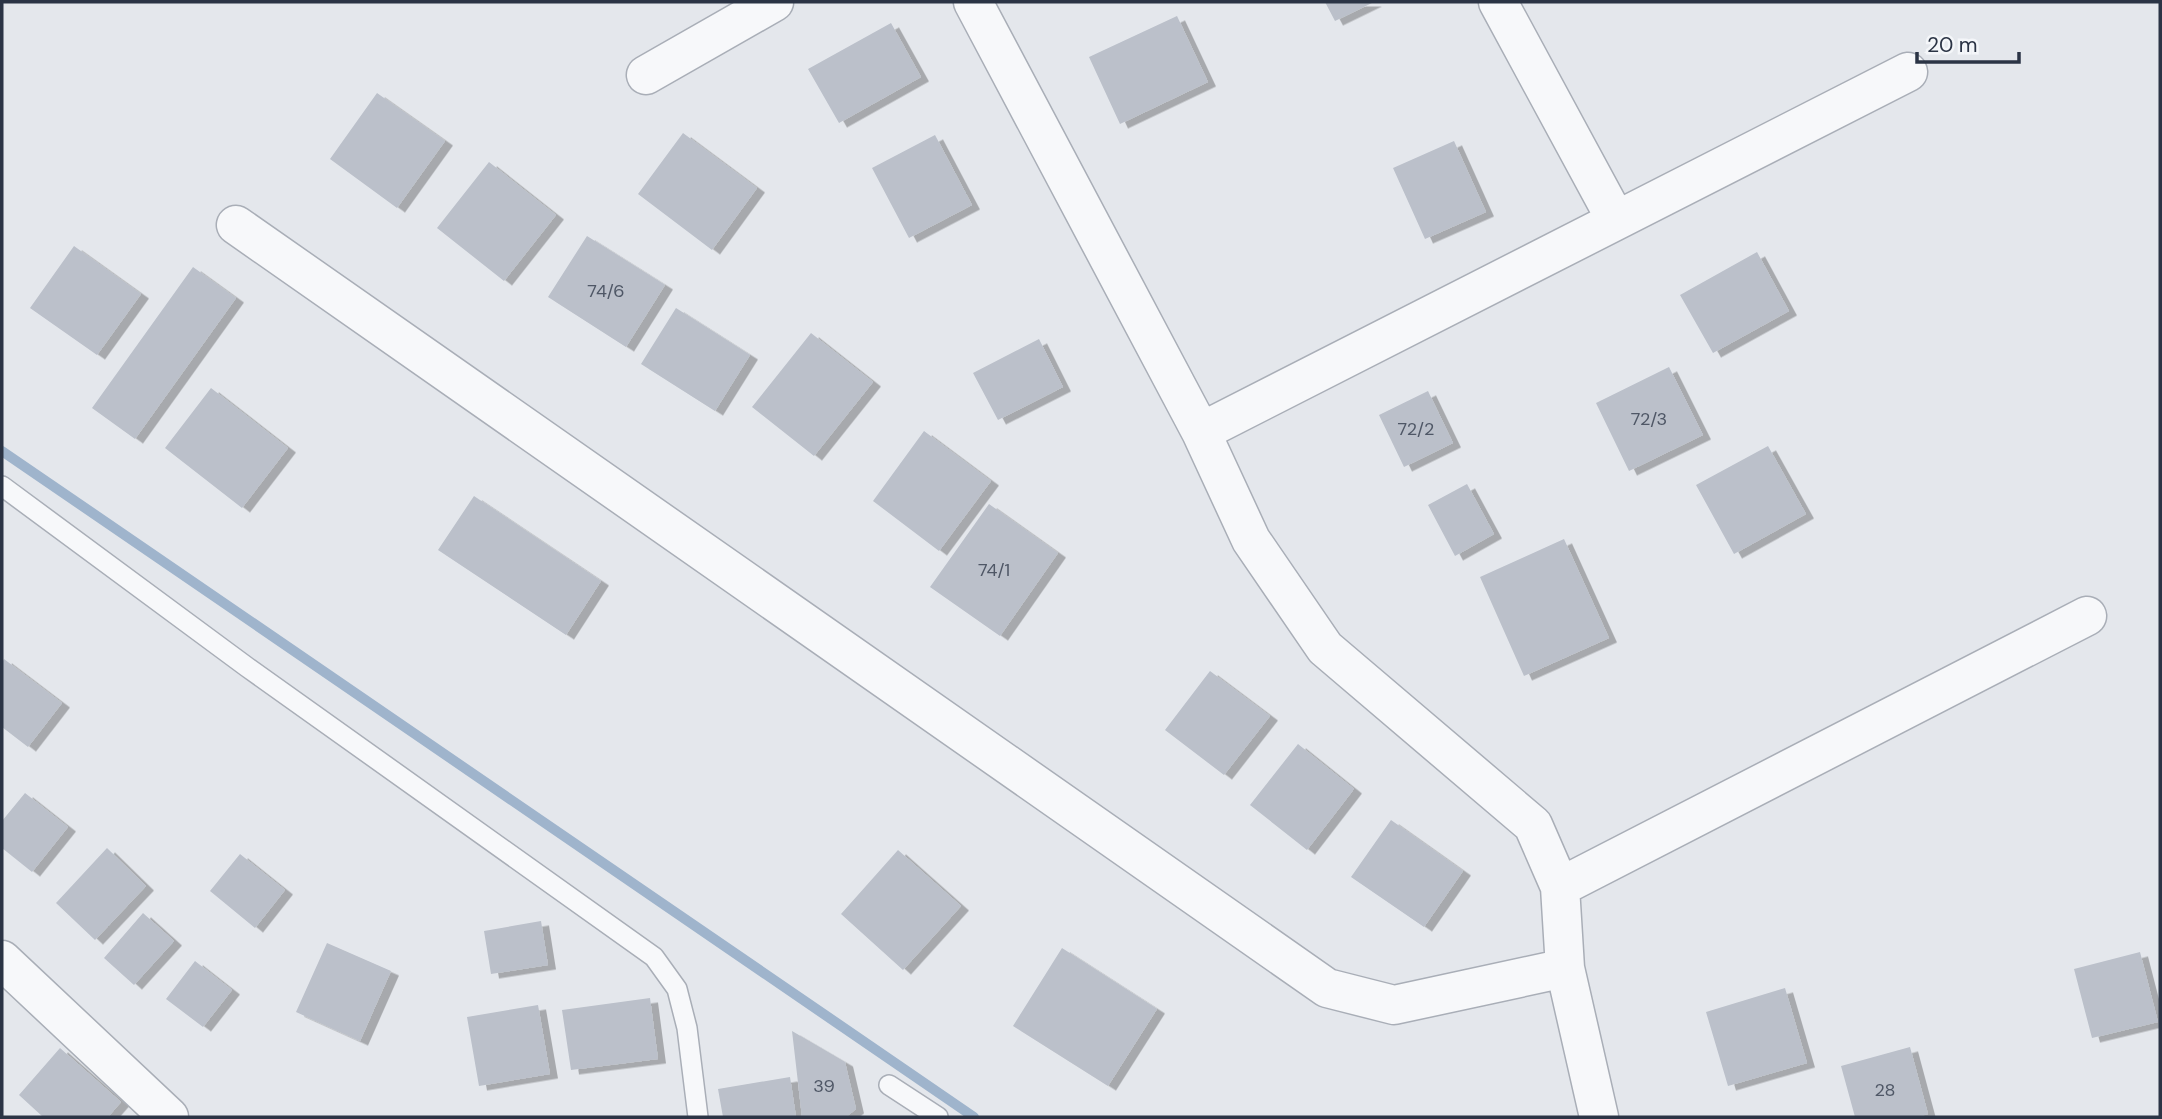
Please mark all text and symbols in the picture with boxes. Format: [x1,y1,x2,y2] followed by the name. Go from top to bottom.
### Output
[1917,21,2018,65] scale bar
[1927,31,1978,59] text: 20 m
[587,279,625,303] house number: 74/6
[1631,407,1667,431] house number: 72/3
[1398,417,1434,441] house number: 72/2
[978,558,1010,582] house number: 74/1
[813,1074,835,1098] house number: 39
[1874,1078,1896,1102] house number: 28

